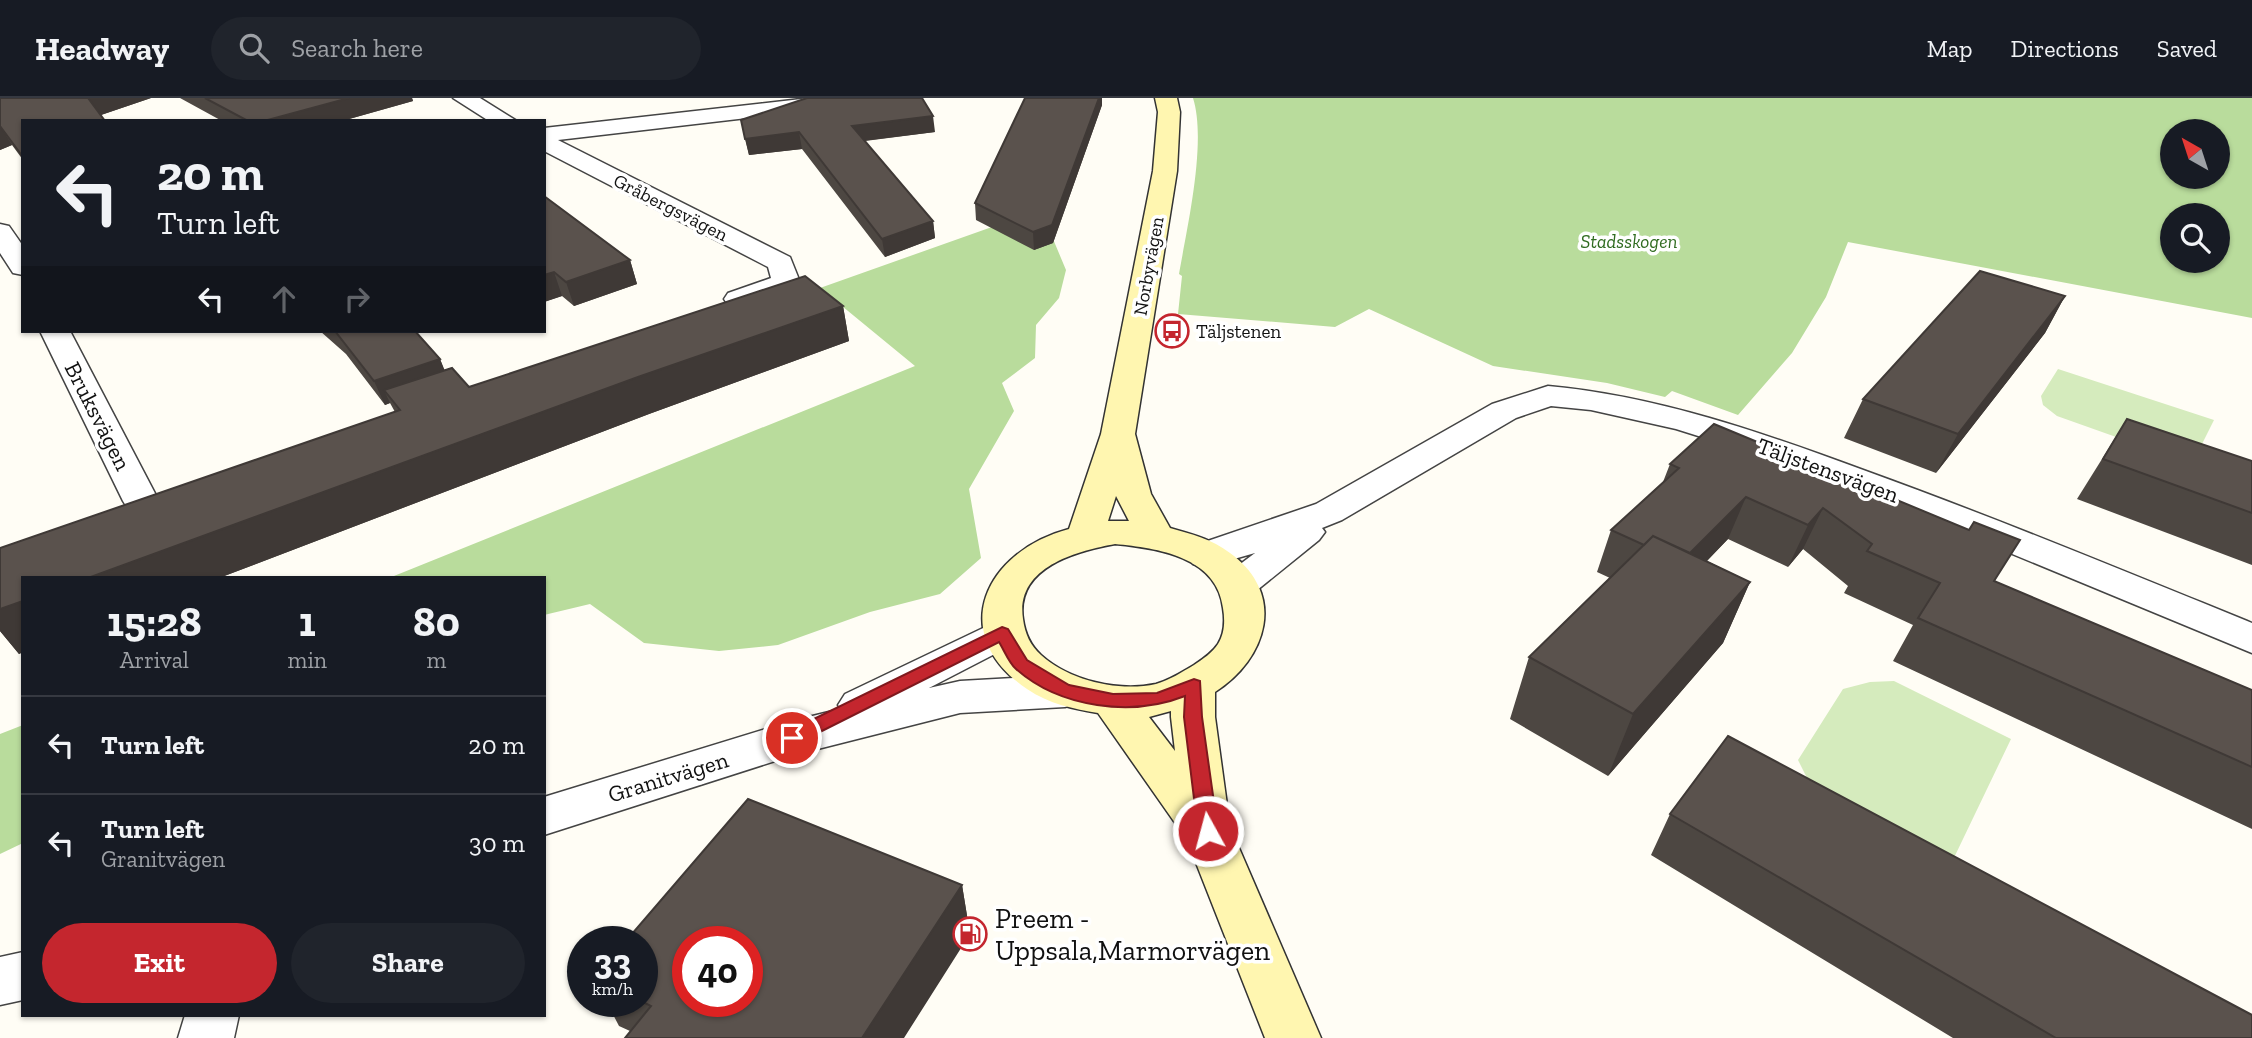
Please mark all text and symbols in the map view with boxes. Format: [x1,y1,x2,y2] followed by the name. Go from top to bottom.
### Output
[211,17,701,80] search box
[35,29,169,68] text: Headway
[235,29,273,67] icon: search
[291,32,423,64] text: Search here
[1927,34,1973,63] text: Map
[2011,34,2119,63] text: Directions
[2157,34,2217,63] text: Saved
[2160,119,2230,189] north arrow
[2160,119,2230,273] map controls
[157,144,264,203] text: 20 m
[42,147,133,238] icon: left
[610,169,732,246] street label: Gråbergsvägen
[2160,203,2230,273] button: search
[157,204,279,242] text: Turn left
[1128,215,1169,317] street label: Norbyvägen
[1581,230,1678,253] park label: Stadsskogen
[192,280,230,318] icon: left
[265,280,303,318] icon: ahead
[338,280,376,318] icon: right
[1153,312,1191,350] bus stop icon: Täljstenen
[1196,320,1281,343] place label: Täljstenen
[59,357,137,475] street label: Bruksvägen
[1753,431,1903,509] street label: Täljstensvägen
[107,596,202,647] text: 15:28
[299,596,316,647] text: 1
[413,596,460,647] text: 80
[120,646,189,674] text: Arrival
[288,646,327,674] text: min
[427,646,446,674] text: m
[762,708,822,768] pin
[773,719,811,757] icon: arrive
[42,726,80,764] icon: left
[101,729,204,761] text: Turn left
[468,729,525,761] text: 20 m
[605,745,731,809] street label: Granitvägen
[1171,794,1245,868] position arrow
[101,813,204,845] text: Turn left
[42,824,80,862] icon: left
[469,827,525,859] text: 30 m
[101,845,225,873] text: Granitvägen
[995,902,1270,967] place label: Preem - Uppsala,Marmorvägen
[951,915,989,953] fuel station icon: Preem - Uppsala,Marmorvägen
[42,923,277,1003] button: Exit
[291,923,525,1003] button: Share
[672,926,763,1017] speed limit sign: 40
[594,941,631,983] text: 33
[592,978,633,1000] text: km/h

